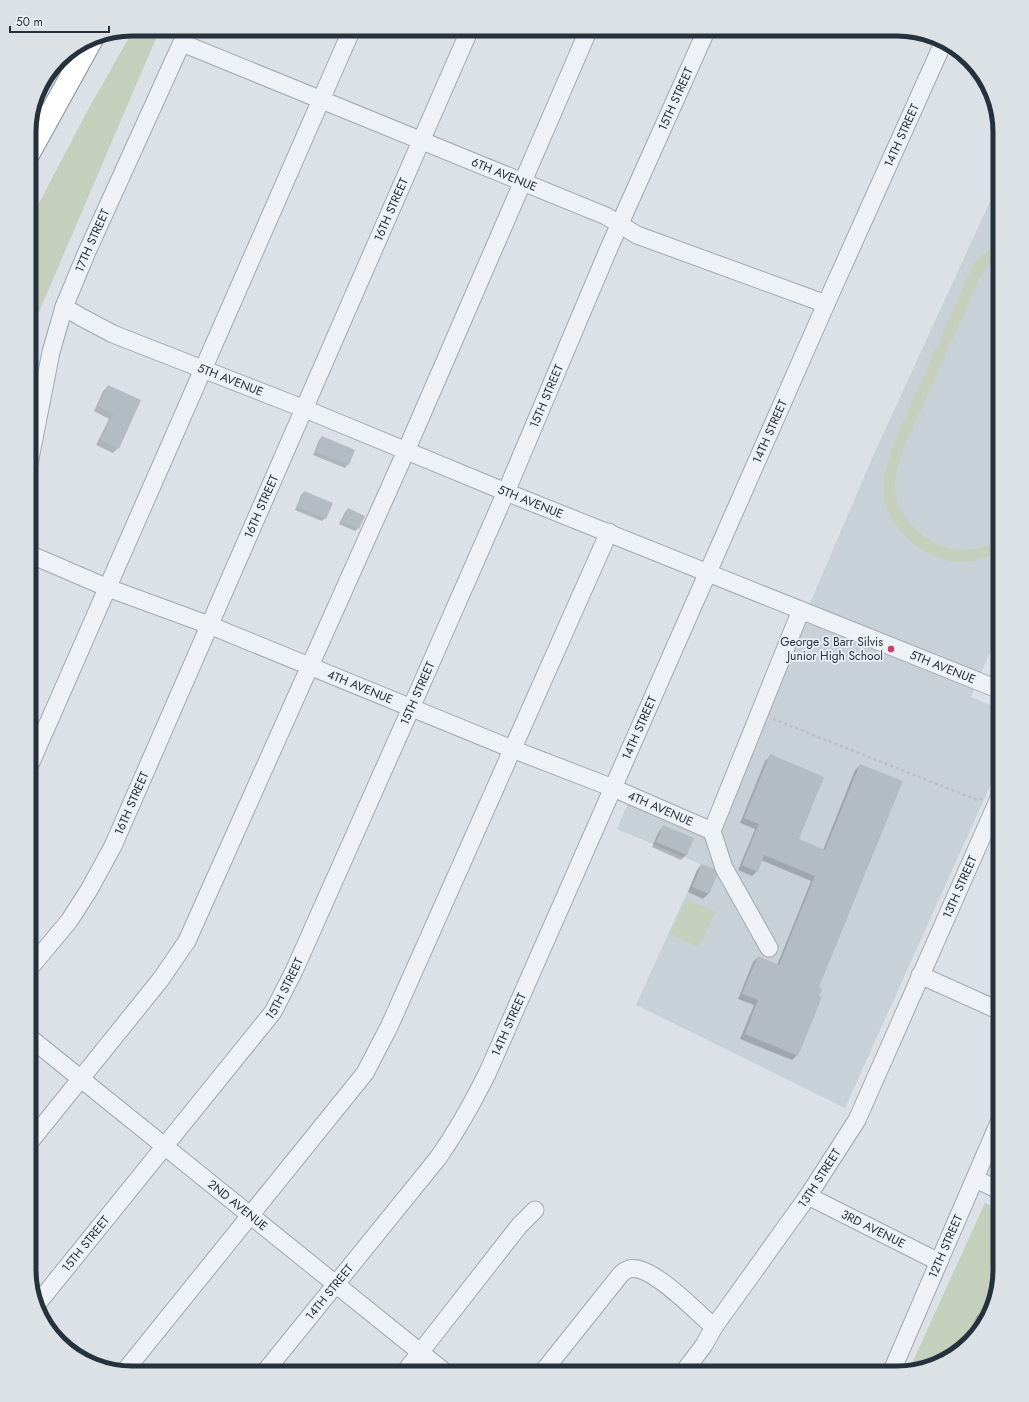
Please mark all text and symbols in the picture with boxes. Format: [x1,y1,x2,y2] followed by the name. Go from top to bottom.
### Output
[10,8,109,34] scale bar
[16,13,43,31] text: 50 m
[654,64,698,134] street label: 15TH STREET
[880,100,924,170] street label: 14TH STREET
[469,153,540,196] street label: 6TH AVENUE
[369,175,413,244] street label: 16TH STREET
[70,206,114,275] street label: 17TH STREET
[195,359,266,401] street label: 5TH AVENUE
[525,361,568,431] street label: 15TH STREET
[748,396,792,466] street label: 14TH STREET
[240,471,283,541] street label: 16TH STREET
[495,481,566,523] street label: 5TH AVENUE
[780,633,883,665] place label: George S Barr Silvis Junior High School
[886,644,896,654] marker: George S Barr Silvis Junior High School
[907,646,978,688] street label: 5TH AVENUE
[396,658,439,728] street label: 15TH STREET
[325,665,396,708] street label: 4TH AVENUE
[617,693,661,763] street label: 14TH STREET
[110,768,154,838] street label: 16TH STREET
[625,787,696,831] street label: 4TH AVENUE
[938,852,982,921] street label: 13TH STREET
[261,954,308,1024] street label: 15TH STREET
[487,989,531,1059] street label: 14TH STREET
[793,1145,845,1211] street label: 13TH STREET
[204,1175,272,1235] street label: 2ND AVENUE
[838,1205,908,1253] street label: 3RD AVENUE
[924,1211,967,1281] street label: 12TH STREET
[57,1212,114,1276] street label: 15TH STREET
[301,1260,358,1324] street label: 14TH STREET

